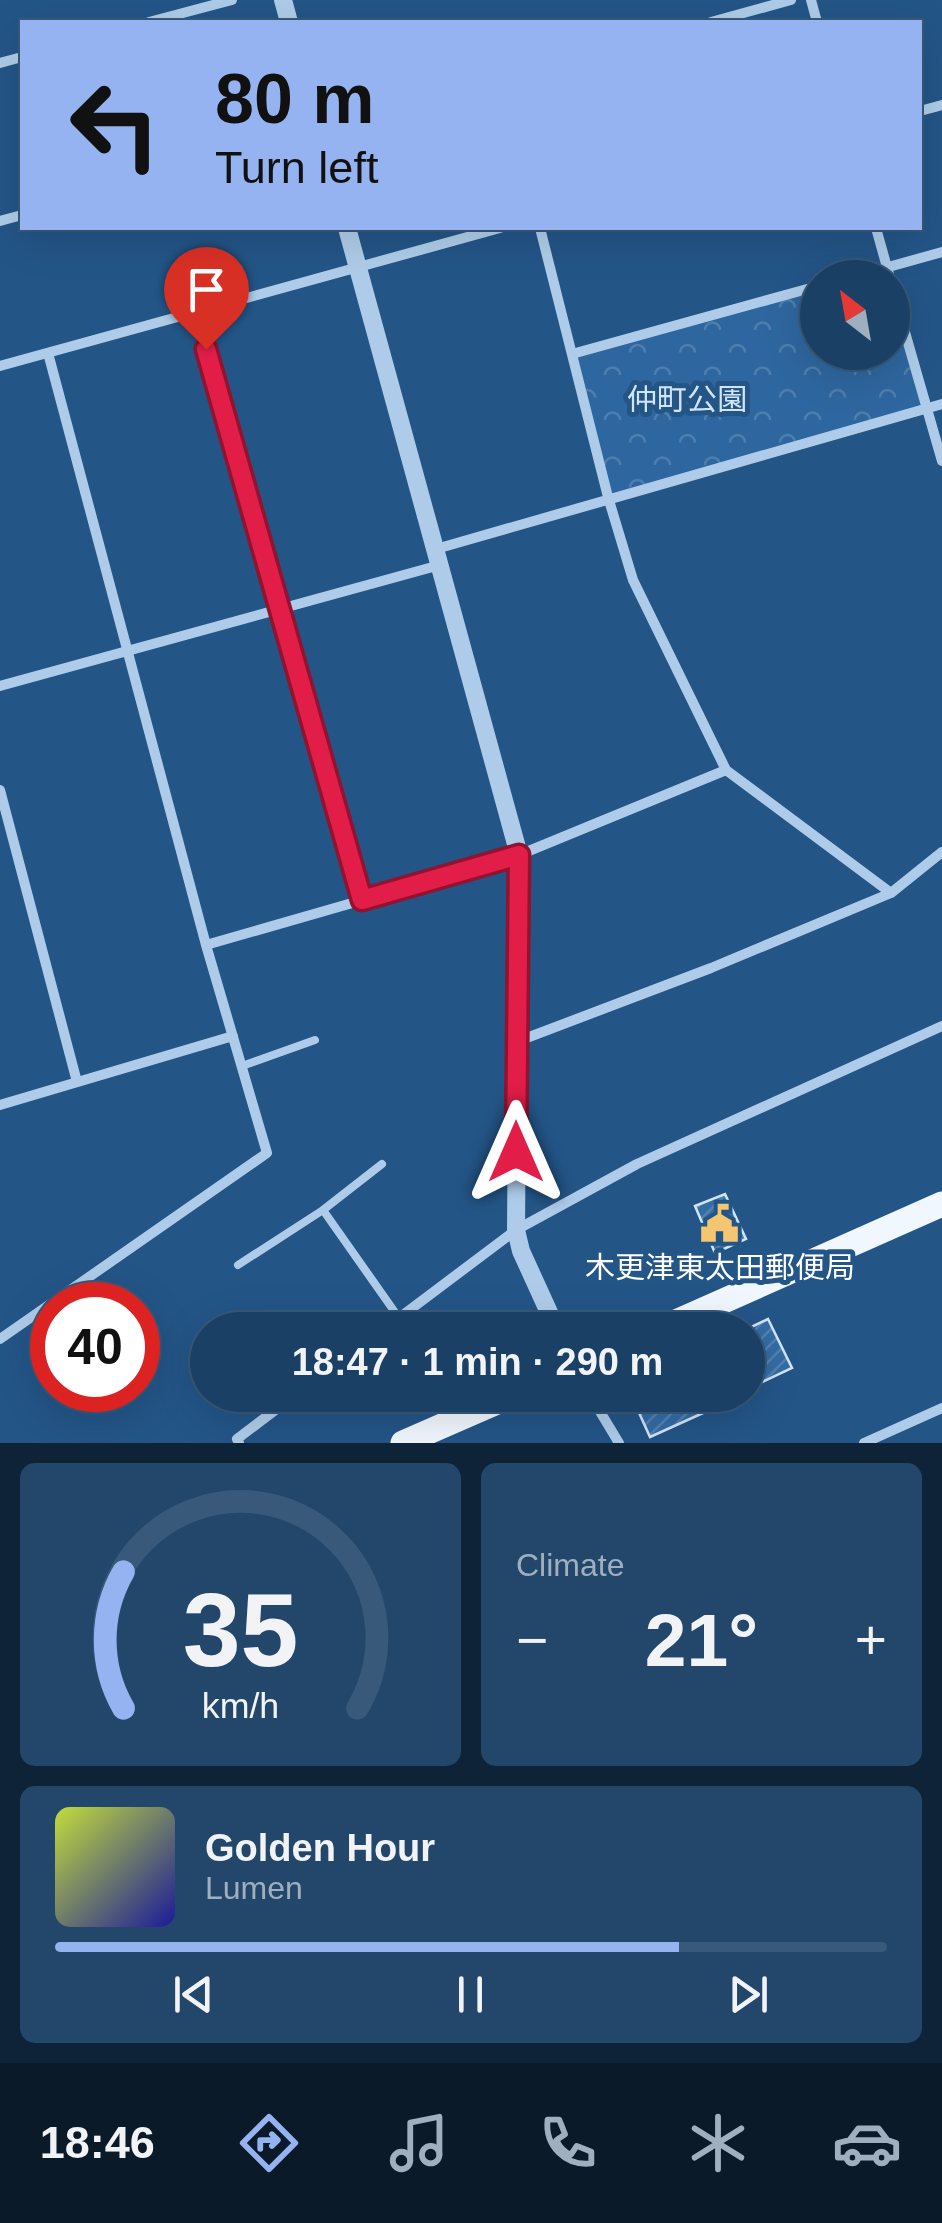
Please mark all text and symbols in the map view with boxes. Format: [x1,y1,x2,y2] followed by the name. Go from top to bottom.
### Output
[50,60,180,190] icon: left
[215,60,375,138] text: 80 m
[215,142,378,193] text: Turn left
[164,247,249,350] pin
[800,260,910,370] north arrow
[800,260,910,370] map controls
[179,262,234,317] icon: arrive
[627,383,747,416] park label: 仲町公園
[464,1100,568,1204] position arrow
[699,1202,741,1244] public building icon: 木更津東太田郵便局
[585,1251,855,1284] place label: 木更津東太田郵便局
[30,1282,160,1412] speed limit sign: 40
[292,1341,663,1383] text: 18:47 · 1 min · 290 m
[516,1547,624,1583] text: Climate
[183,1572,298,1688] text: 35
[645,1598,758,1682] text: 21°
[516,1609,548,1671] text: −
[855,1609,887,1671] text: +
[202,1686,279,1726] text: km/h
[205,1827,435,1869] text: Golden Hour
[205,1870,303,1906] text: Lumen
[166,1967,221,2022] icon: previous
[443,1967,498,2022] icon: pause
[721,1967,776,2022] icon: next
[234,2108,304,2178] icon: directions
[384,2108,454,2178] icon: music
[533,2108,603,2178] icon: phone
[683,2108,753,2178] icon: climate
[832,2108,902,2178] icon: car
[40,2117,155,2168] text: 18:46

